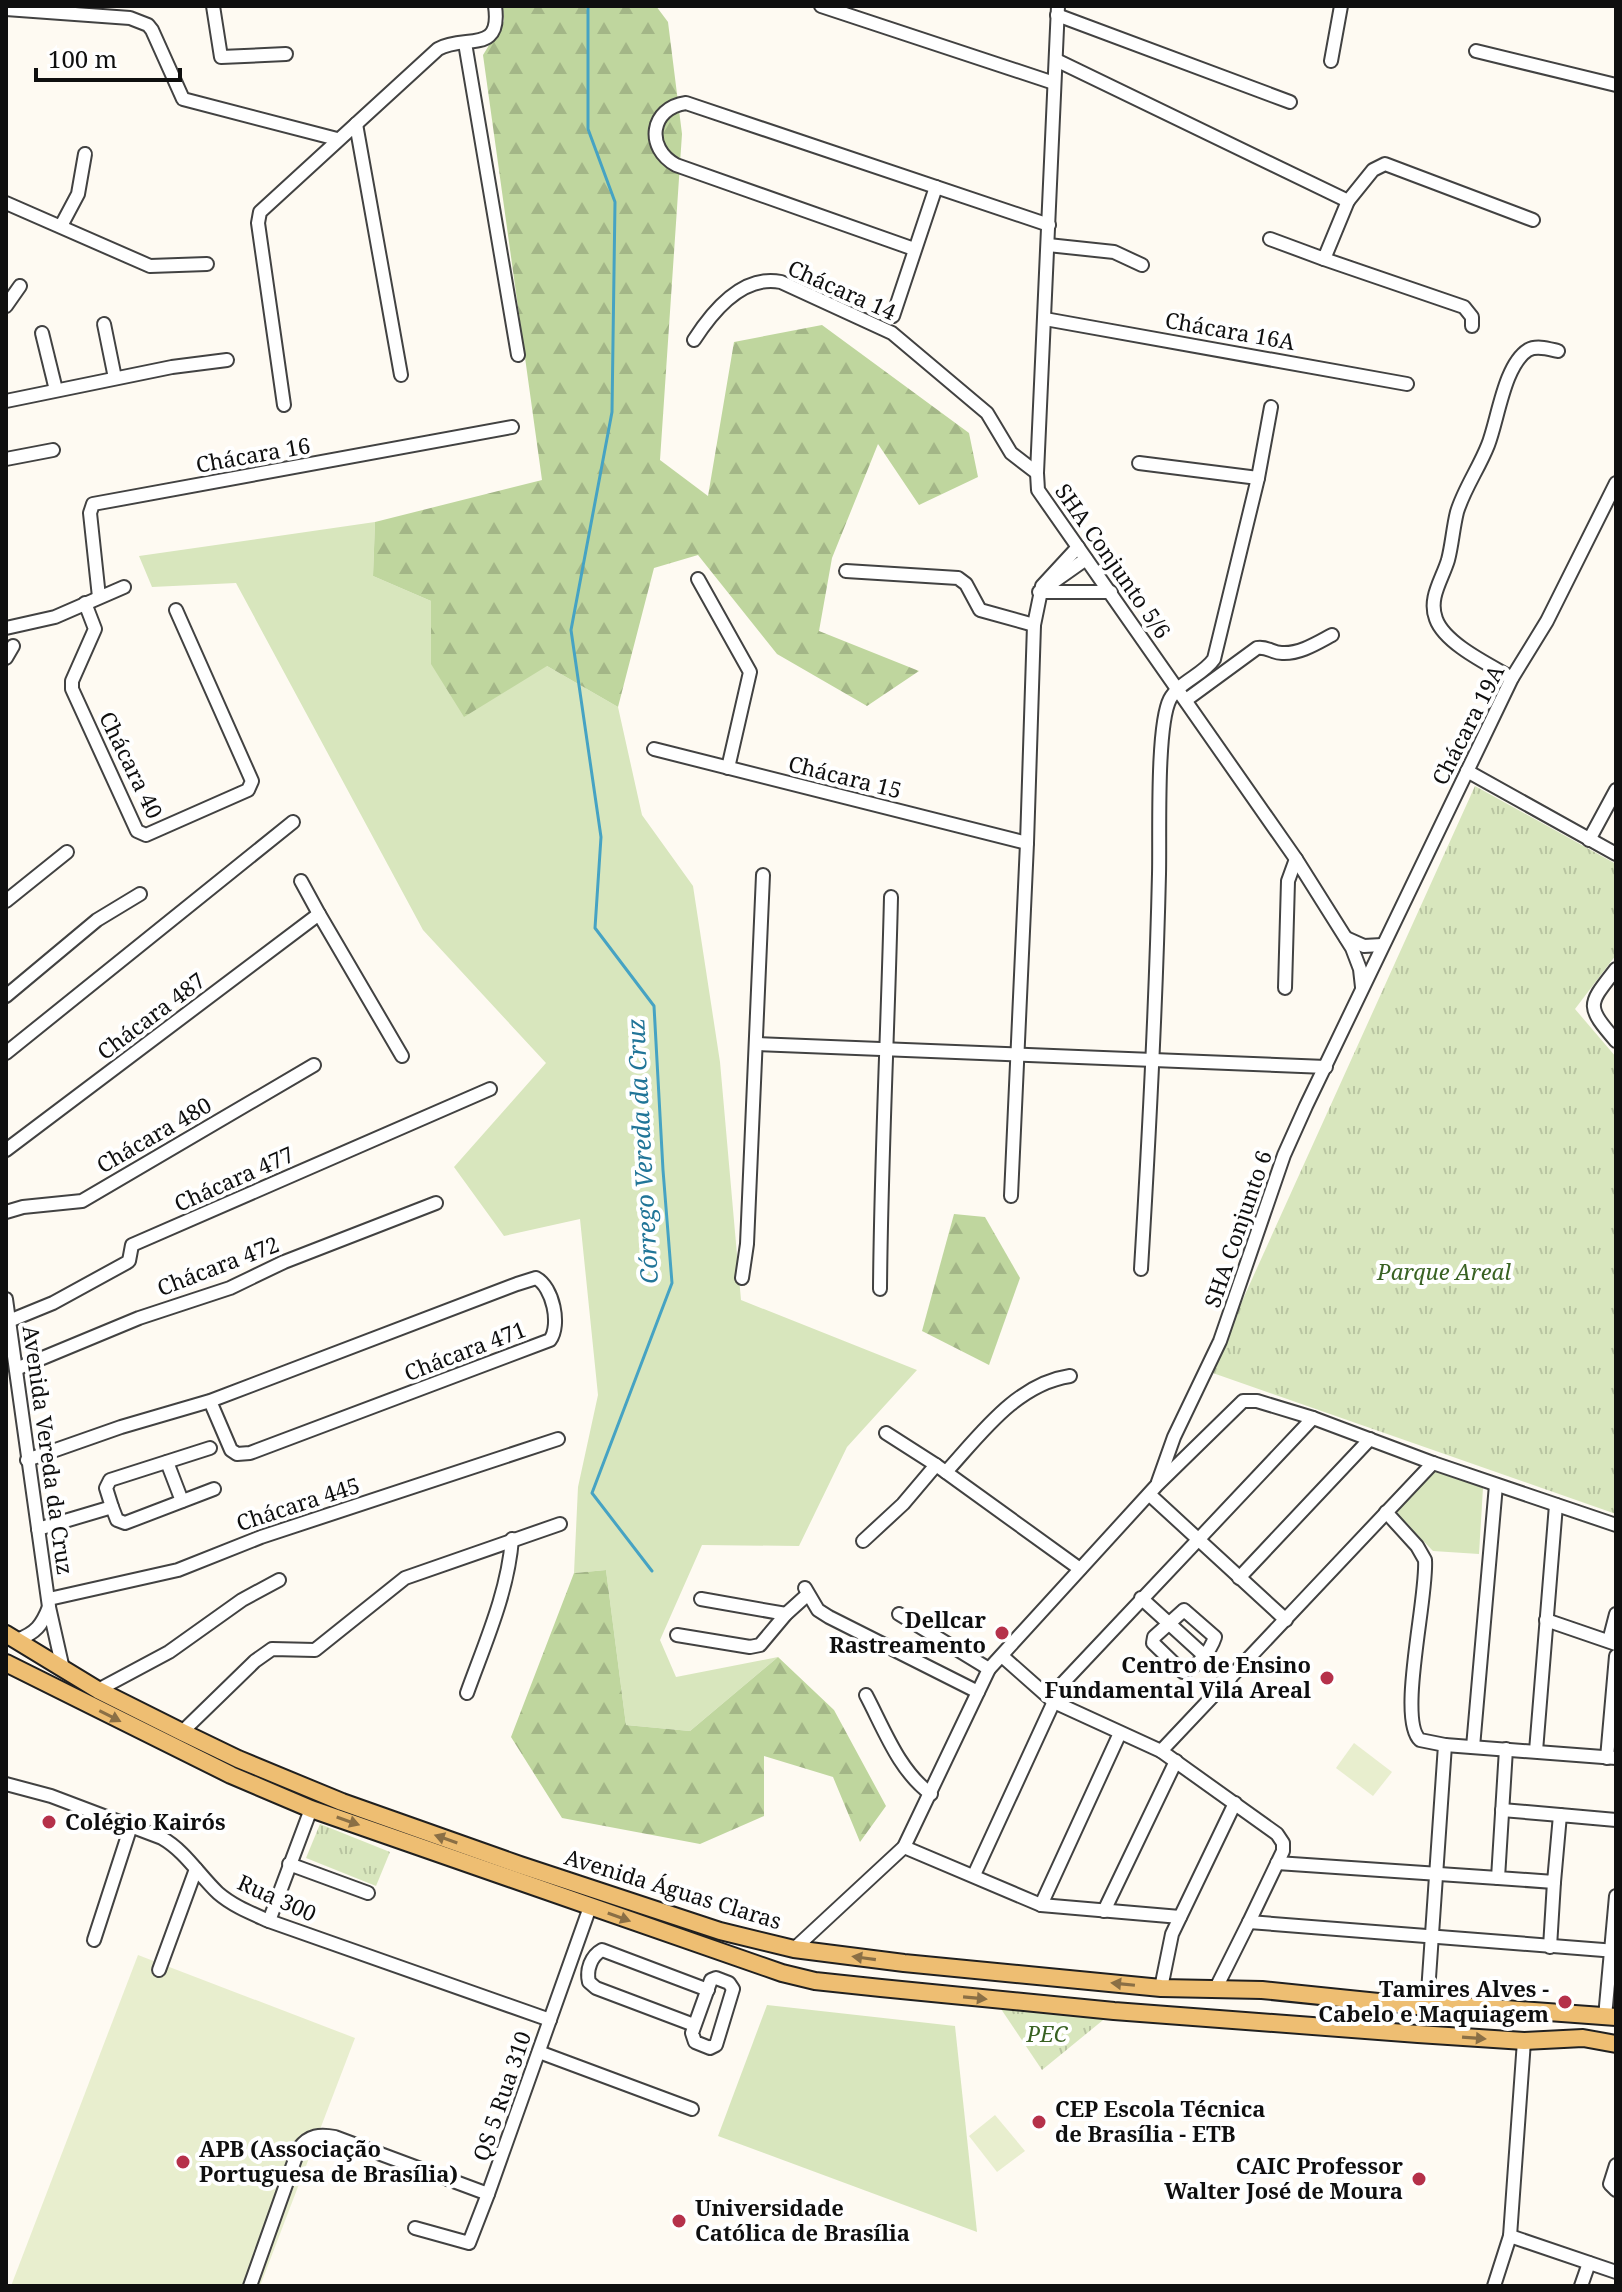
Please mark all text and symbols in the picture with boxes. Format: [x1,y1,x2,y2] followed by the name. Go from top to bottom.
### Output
[36,32,180,82] scale bar
[48,42,117,75] text: 100 m
[783,252,901,326] street label: Chácara 14
[1163,304,1298,356] street label: Chácara 16A
[193,429,312,479] street label: Chácara 16
[1049,477,1179,644] street label: SHA Conjunto 5/6
[1424,659,1510,790] street label: Chácara 19A
[93,706,171,823] street label: Chácara 40
[785,747,905,805] street label: Chácara 15
[90,965,211,1066] street label: Chácara 487
[618,1017,665,1285] water label: Córrego Vereda da Cruz
[91,1089,216,1179] street label: Chácara 480
[169,1138,298,1218] street label: Chácara 477
[1196,1146,1278,1311] street label: SHA Conjunto 6
[153,1228,283,1302] street label: Chácara 472
[1376,1256,1511,1286] park label: Parque Areal
[400,1313,530,1387] street label: Chácara 471
[17,1323,81,1576] street label: Avenida Vereda da Cruz
[232,1469,363,1537] street label: Chácara 445
[829,1604,986,1659] place label: Dellcar Rastreamento
[993,1624,1011,1642] marker: Dellcar Rastreamento
[1045,1649,1311,1704] place label: Centro de Ensino Fundamental Vila Areal
[1318,1669,1336,1687] marker: Centro de Ensino Fundamental Vila Areal
[99,1710,122,1723] one-way arrow
[65,1806,226,1836] place label: Colégio Kairós
[40,1813,58,1831] marker: Colégio Kairós
[336,1816,360,1828] one-way arrow
[434,1833,458,1845] one-way arrow
[561,1841,785,1935] street label: Avenida Águas Claras
[233,1866,322,1928] street label: Rua 300
[607,1912,631,1924] one-way arrow
[852,1951,877,1964] one-way arrow
[1318,1973,1549,2028] place label: Tamires Alves - Cabelo e Maquiagem
[1110,1977,1135,1990] one-way arrow
[963,1991,988,2004] one-way arrow
[1556,1993,1574,2011] marker: Tamires Alves - Cabelo e Maquiagem
[1025,2018,1069,2048] park label: PEC
[465,2027,537,2165] street label: QS 5 Rua 310
[1462,2032,1487,2045] one-way arrow
[1055,2093,1265,2148] place label: CEP Escola Técnica de Brasília - ETB
[1030,2113,1048,2131] marker: CEP Escola Técnica de Brasília - ETB
[199,2133,458,2188] place label: APB (Associação Portuguesa de Brasília)
[1164,2150,1403,2205] place label: CAIC Professor Walter José de Moura
[174,2153,192,2171] marker: APB (Associação Portuguesa de Brasília)
[1410,2170,1428,2188] marker: CAIC Professor Walter José de Moura
[695,2192,910,2247] place label: Universidade Católica de Brasília
[670,2212,688,2230] marker: Universidade Católica de Brasília

